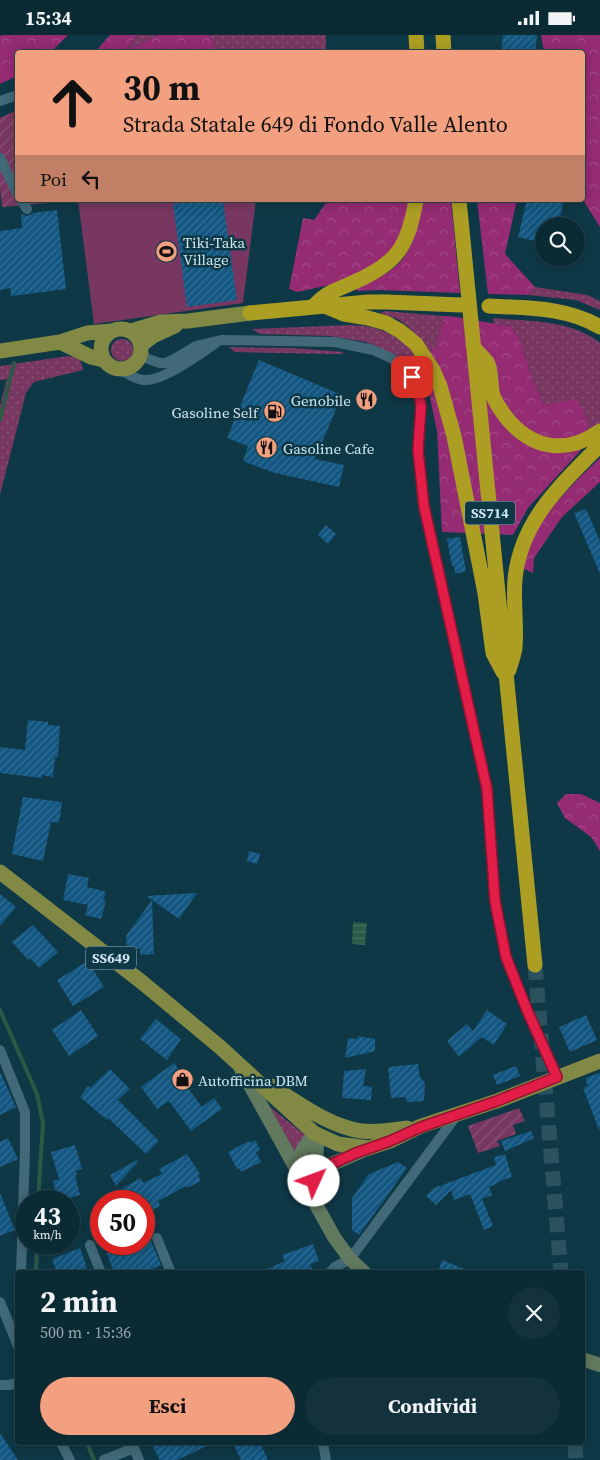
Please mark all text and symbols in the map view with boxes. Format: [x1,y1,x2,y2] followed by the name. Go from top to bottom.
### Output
[25,5,72,31] text: 15:34
[123,64,200,112] text: 30 m
[40,70,105,135] icon: ahead
[123,109,508,139] text: Strada Statale 649 di Fondo Valle Alento
[77,165,105,193] icon: left
[40,166,67,192] text: Poi
[535,217,585,267] map controls
[535,217,585,267] button: search
[183,232,246,270] place label: Tiki-Taka Village
[155,239,179,263] sports icon: Tiki-Taka Village
[391,356,433,398] pin
[398,363,426,391] icon: arrive
[355,388,379,412] restaurant icon: Genobile
[291,390,351,411] place label: Genobile
[262,400,286,424] fuel station icon: Gasoline Self
[171,402,260,423] place label: Gasoline Self
[255,436,279,460] restaurant icon: Gasoline Cafe
[283,438,375,459] place label: Gasoline Cafe
[465,501,515,524] road number: SS714
[86,946,136,969] road number: SS649
[170,1068,194,1092] shop icon: Autofficina DBM
[198,1070,308,1091] place label: Autofficina DBM
[287,1154,339,1206] position arrow
[90,1190,155,1255] speed limit sign: 50
[34,1199,61,1233] text: 43
[33,1227,62,1243] text: km/h
[40,1281,118,1322] text: 2 min
[508,1287,560,1339] button: close
[40,1321,131,1343] text: 500 m · 15:36
[40,1377,295,1435] button: Esci
[305,1377,560,1435] button: Condividi

